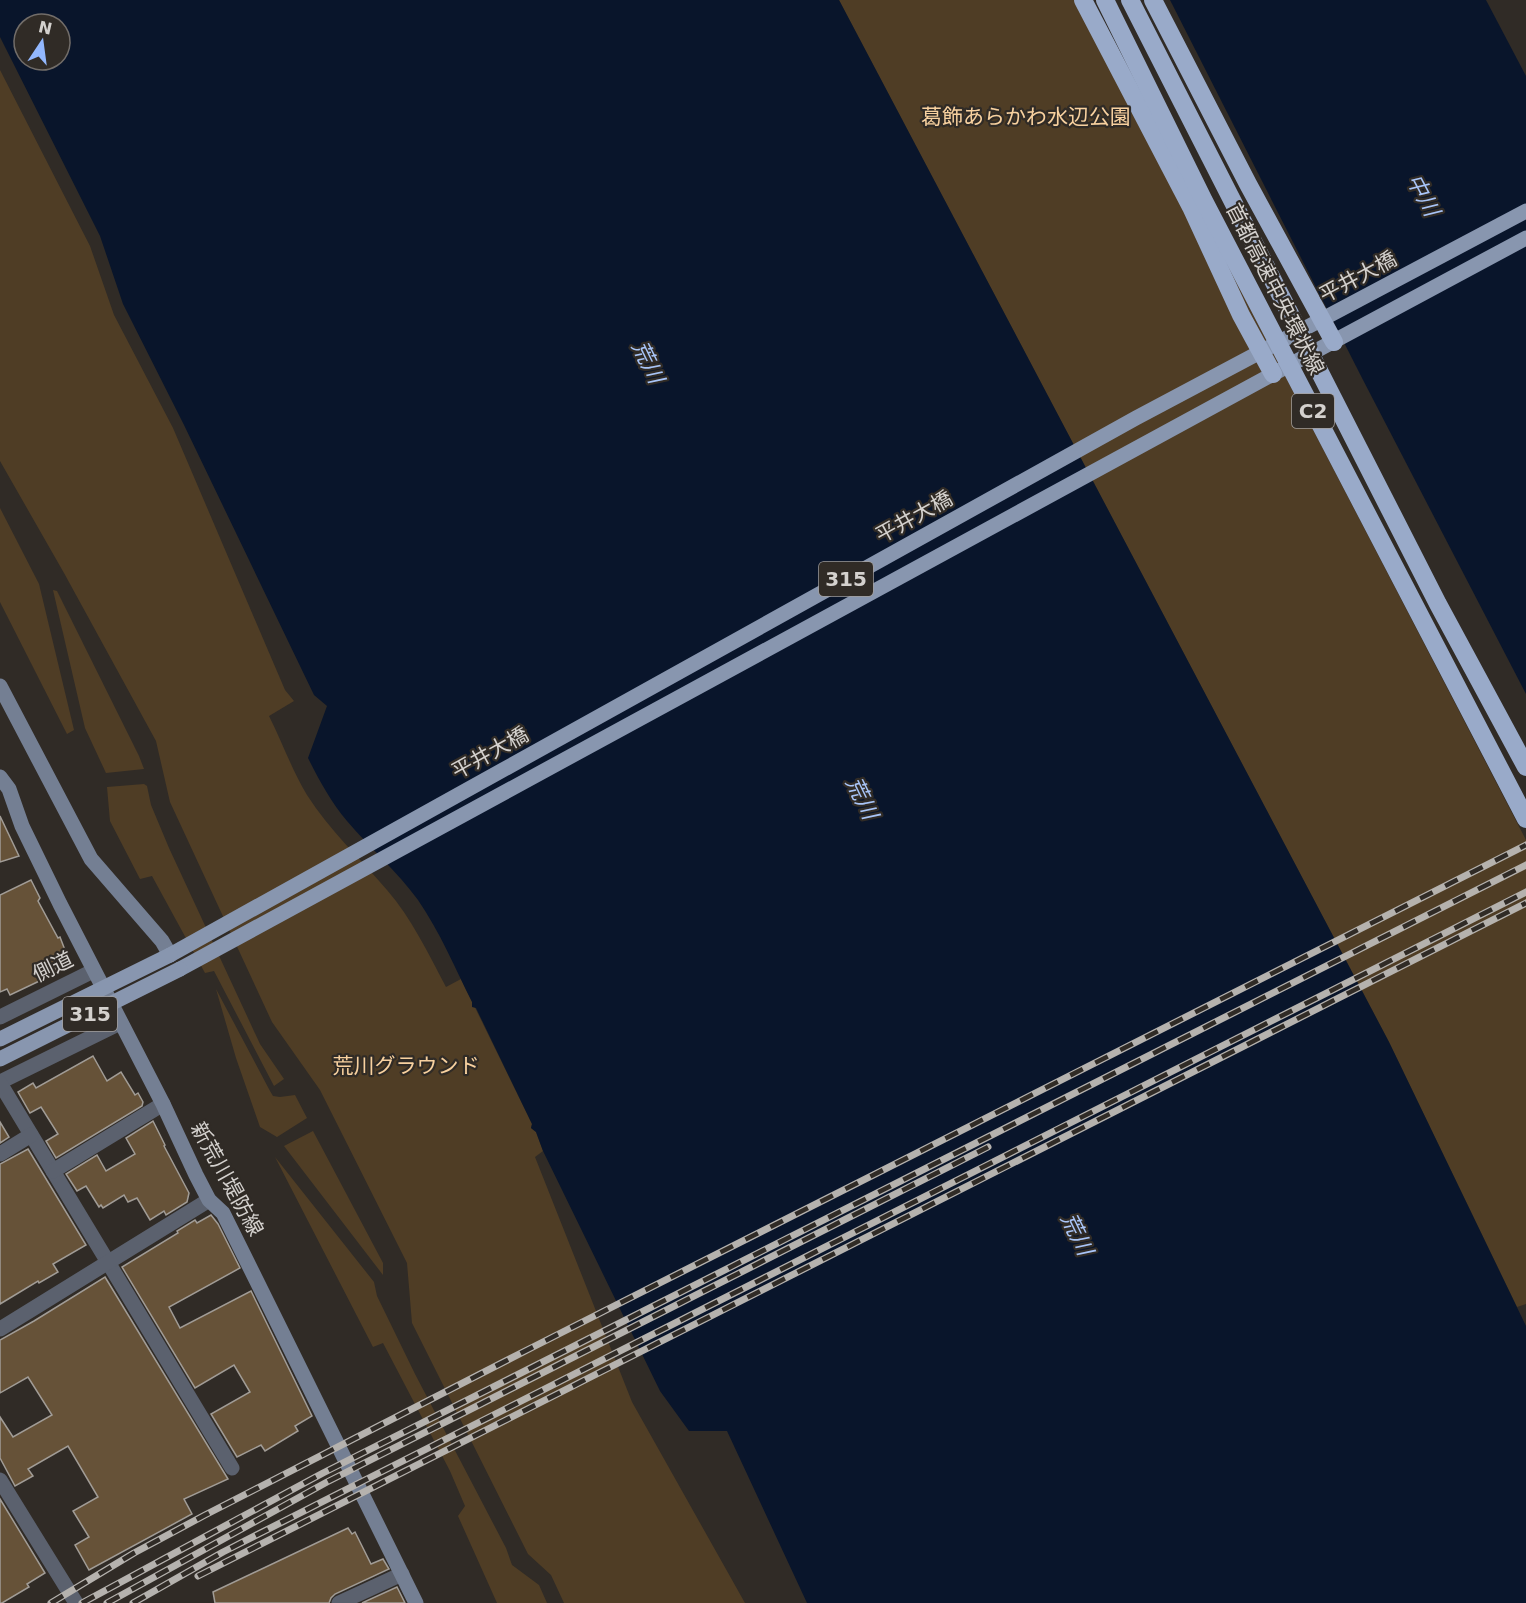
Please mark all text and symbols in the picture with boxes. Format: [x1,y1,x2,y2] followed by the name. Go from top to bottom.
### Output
[12,12,72,72] north arrow
[37,17,54,39] text: N
[921,105,1131,129] park label: 葛飾あらかわ水辺公園
[1402,170,1445,222] water label: 中川
[1221,199,1329,379] street label: 首都高速中央環状線
[1315,247,1401,307] street label: 平井大橋
[627,337,670,389] water label: 荒川
[1292,394,1334,428] road number: C2
[871,486,957,548] street label: 平井大橋
[819,562,873,596] road number: 315
[447,722,533,784] street label: 平井大橋
[841,773,884,825] water label: 荒川
[29,947,77,987] street label: 側道
[63,997,117,1031] road number: 315
[333,1054,480,1078] park label: 荒川グラウンド
[186,1118,268,1240] street label: 新荒川堤防線
[1056,1209,1099,1261] water label: 荒川

